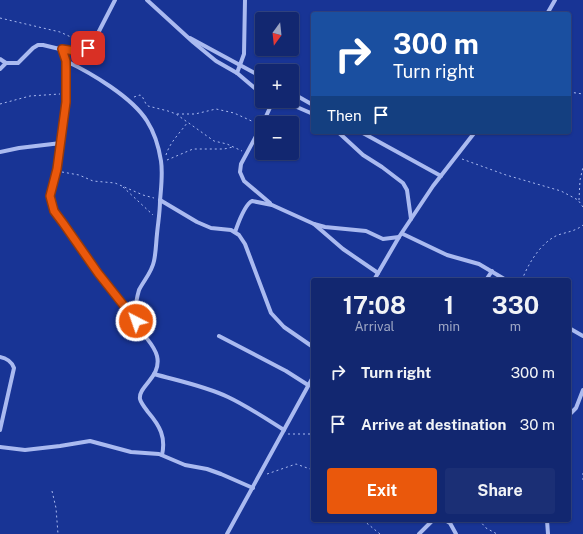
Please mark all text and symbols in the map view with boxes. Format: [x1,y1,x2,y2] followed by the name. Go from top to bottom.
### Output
[255,12,299,56] north arrow
[255,12,299,160] map controls
[393,27,479,60] text: 300 m
[327,28,379,80] icon: right
[71,31,105,65] pin
[77,37,99,59] icon: arrive
[393,61,475,82] text: Turn right
[255,64,299,108] button: +
[370,104,392,126] icon: arrive
[327,107,362,124] text: Then
[255,116,299,160] button: −
[343,291,406,319] text: 17:08
[444,291,454,319] text: 1
[492,291,539,319] text: 330
[115,300,157,342] position arrow
[354,319,395,334] text: Arrival
[438,319,460,334] text: min
[510,319,521,334] text: m
[327,361,349,383] icon: right
[361,364,431,381] text: Turn right
[511,364,555,381] text: 300 m
[327,413,349,435] icon: arrive
[361,416,506,433] text: Arrive at destination
[520,416,555,433] text: 30 m
[327,468,437,514] button: Exit
[445,468,555,514] button: Share

